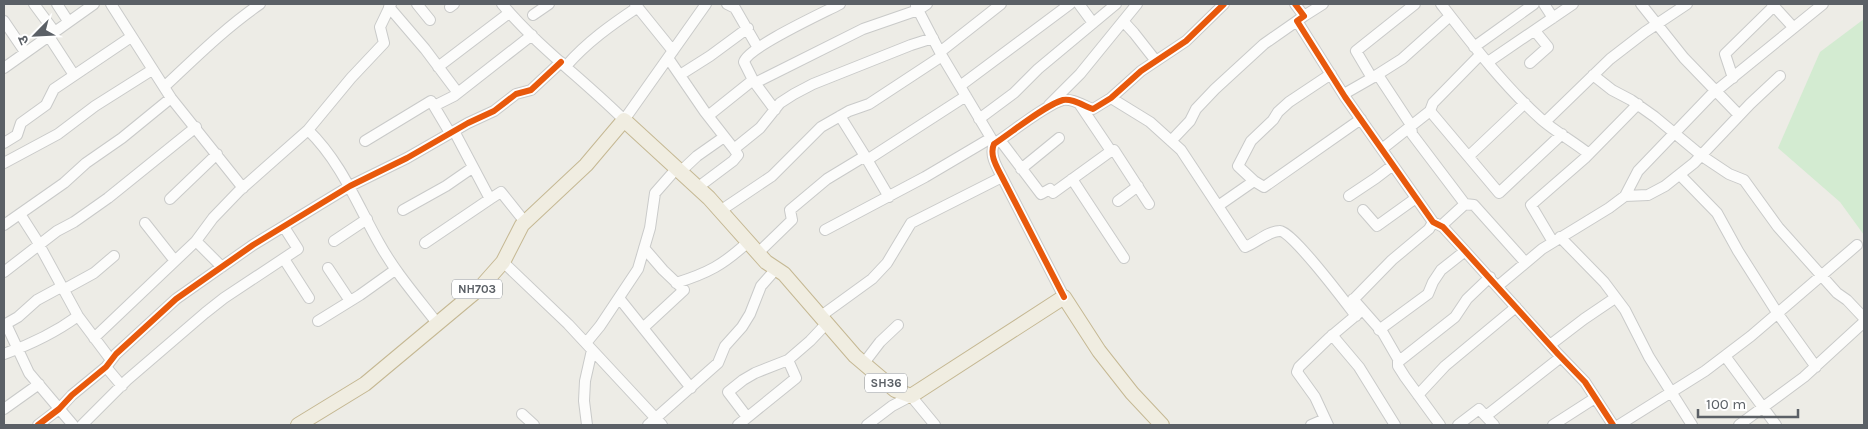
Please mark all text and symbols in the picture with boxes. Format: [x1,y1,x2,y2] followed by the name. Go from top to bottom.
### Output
[10,10,60,60] north arrow
[14,32,33,47] text: उ
[452,280,502,298] road number: NH703
[865,373,907,392] road number: SH36
[1698,386,1798,418] scale bar
[1706,395,1746,413] text: 100 m

